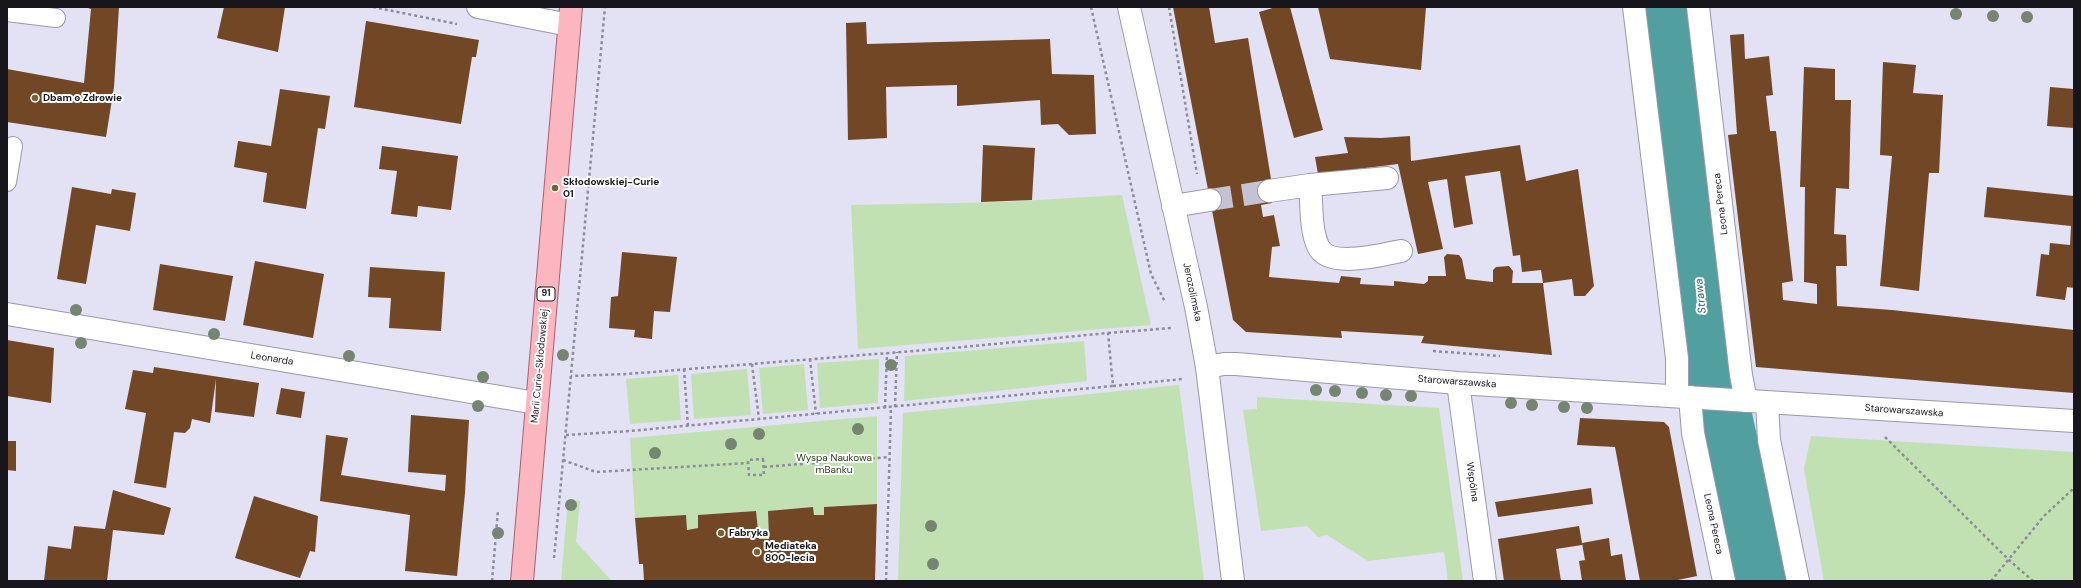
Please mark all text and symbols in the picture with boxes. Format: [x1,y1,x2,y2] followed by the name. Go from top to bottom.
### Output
[43,92,122,104] place label: Dbam o Zdrowie
[30,93,40,103] marker: Dbam o Zdrowie
[1711,172,1731,236] street label: Leona Pereca
[563,176,659,200] place label: Skłodowskiej-Curie 01
[550,183,560,193] marker: Skłodowskiej-Curie 01
[1180,262,1204,322] street label: Jerozolimska
[1693,278,1709,314] water label: Strawa
[537,287,555,301] road number: 91
[529,308,551,424] street label: Marii Curie-Skłodowskiej
[250,350,294,368] street label: Leonarda
[1417,373,1497,391] street label: Starowarszawska
[1864,402,1944,420] street label: Starowarszawska
[796,452,872,476] park label: Wyspa Naukowa mBanku
[1463,461,1481,503] street label: Wspólna
[1701,492,1725,556] street label: Leona Pereca
[729,527,768,539] place label: Fabryka
[716,528,726,538] marker: Fabryka
[765,540,817,564] place label: Mediateka 800-lecia
[752,547,762,557] marker: Mediateka 800-lecia

